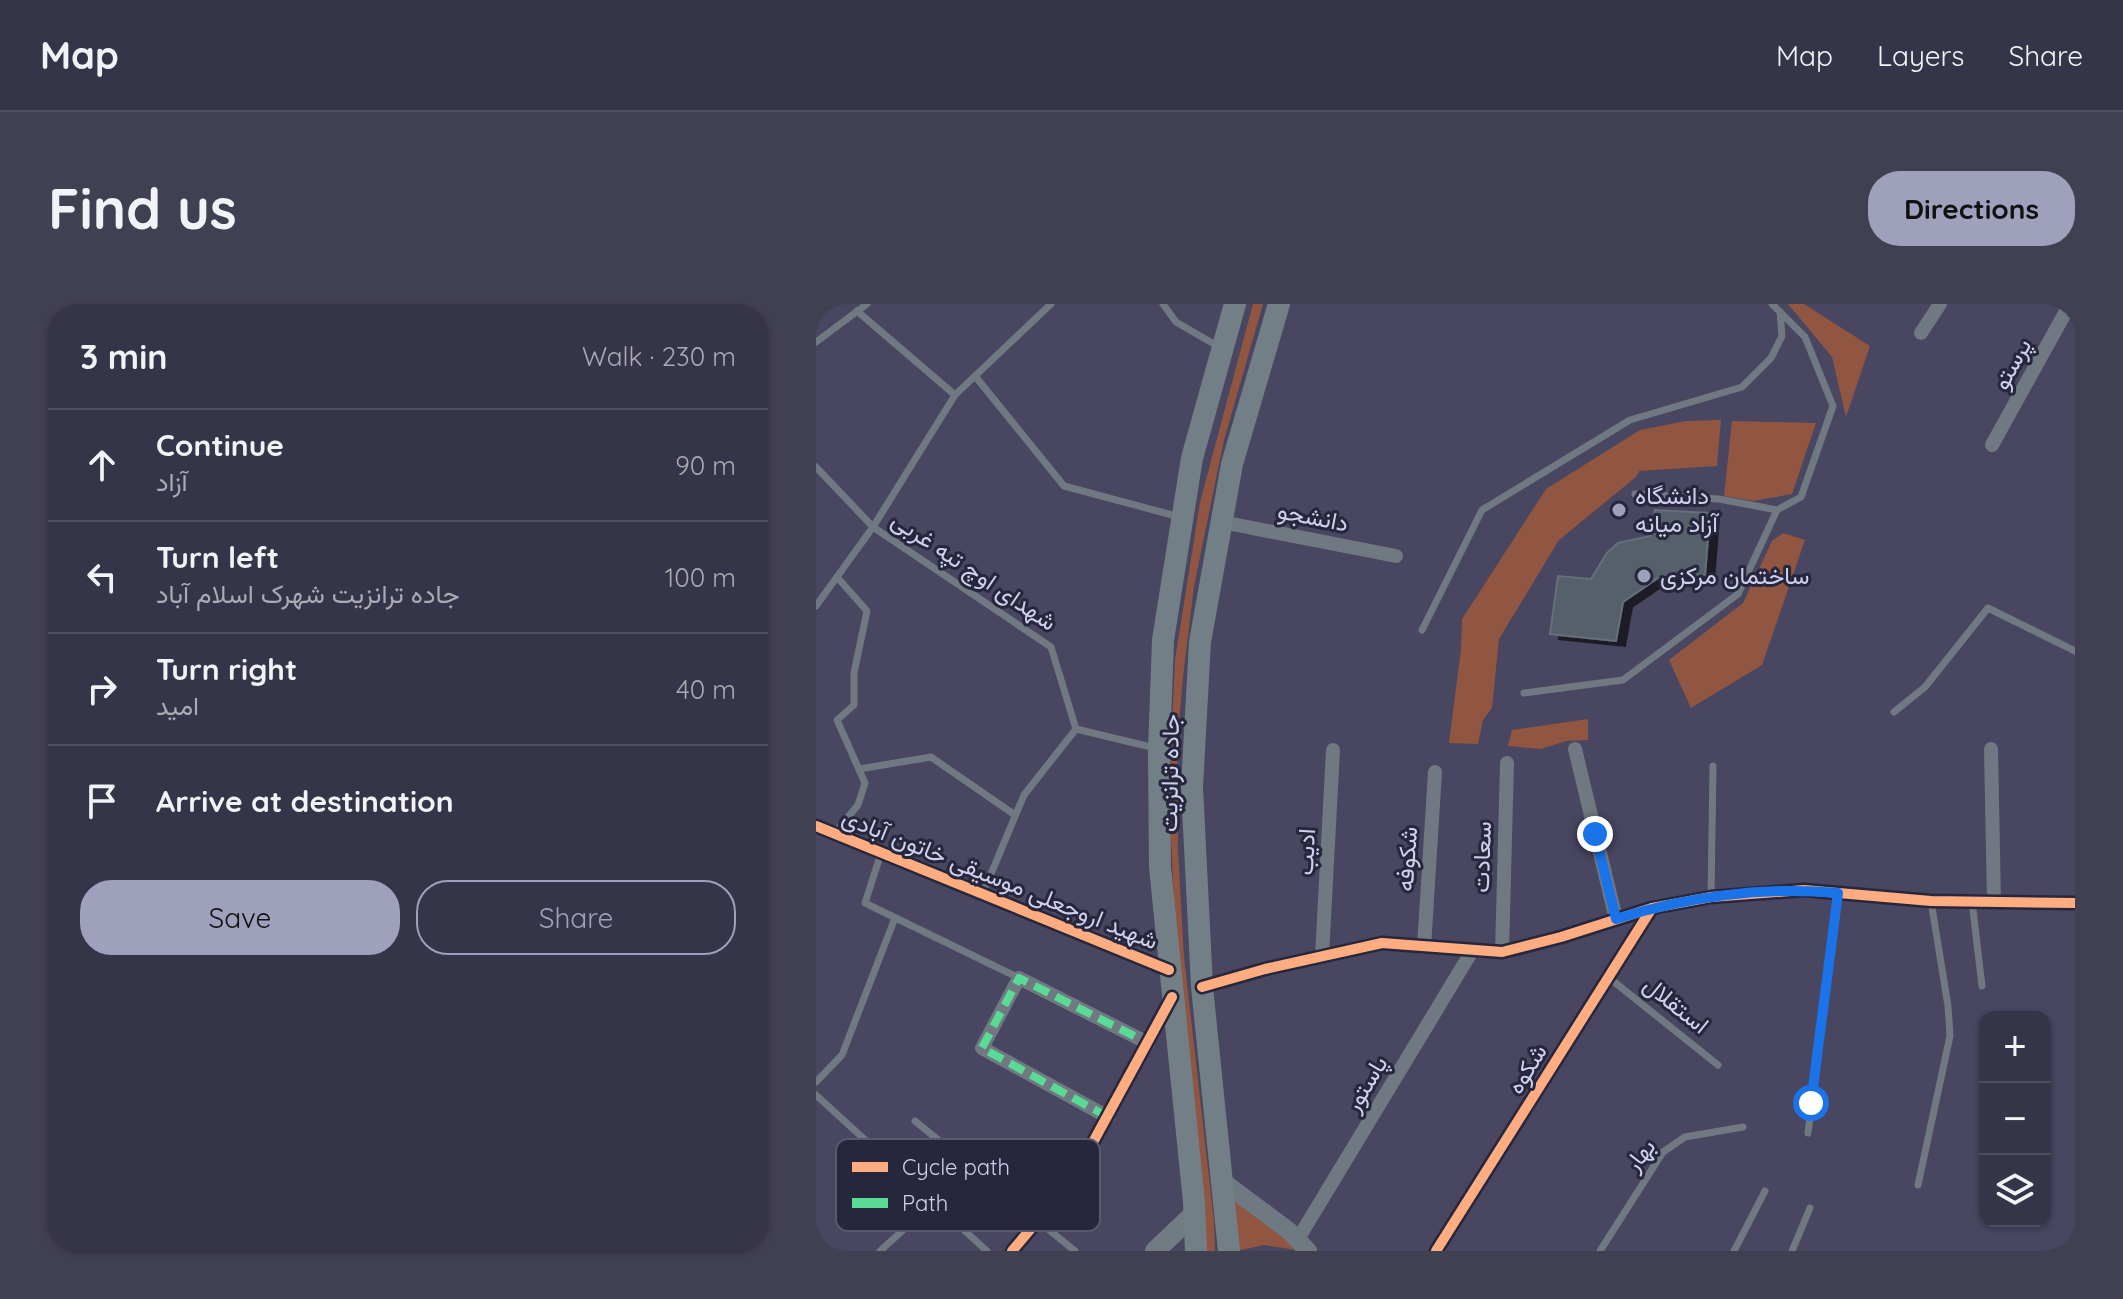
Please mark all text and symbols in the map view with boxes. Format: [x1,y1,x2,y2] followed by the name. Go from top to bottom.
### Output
[40,31,119,79] text: Map
[1776,38,1833,73] text: Map
[1877,38,1964,73] text: Layers
[2008,38,2083,73] text: Share
[1868,171,2075,246] button: Directions
[48,173,237,243] text: Find us
[1985,333,2039,395] street label: پرستو
[80,335,167,378] text: 3 min
[582,340,736,373] text: Walk · 230 m
[156,426,284,464] text: Continue
[80,443,124,487] icon: ahead
[675,449,736,482] text: 90 m
[156,465,188,498] text: آزاد
[1635,480,1720,539] place label: دانشگاه آزاد میانه
[1275,495,1351,539] street label: دانشجو
[1610,501,1628,519] marker: دانشگاه آزاد میانه
[885,504,1063,638] street label: شهدای اوچ تپه غربی
[156,538,279,576] text: Turn left
[80,555,124,599] icon: left
[1660,560,1809,591] place label: ساختمان مرکزی
[665,561,736,594] text: 100 m
[1635,567,1653,585] marker: ساختمان مرکزی
[156,577,460,610] text: جاده ترانزیت شهرک اسلام آباد
[156,650,297,688] text: Turn right
[80,667,124,711] icon: right
[676,673,736,706] text: 40 m
[156,689,199,722] text: امید
[1153,714,1186,832] street label: جاده ترانزیت
[80,779,124,823] icon: arrive
[156,782,454,820] text: Arrive at destination
[838,801,1163,956] street label: شهید اروجعلی موسیقی خاتون آبادی
[1577,816,1613,852] route end
[1465,821,1497,893] street label: سعادت
[1389,825,1424,893] street label: شکوفه
[1289,828,1321,876] street label: ادیب
[80,880,400,955] button: Save
[416,880,736,955] button: Share
[1638,969,1715,1040] street label: استقلال
[1979,1011,2051,1227] map controls
[1979,1011,2051,1083] button: +
[1499,1038,1554,1099] street label: شکوه
[1336,1050,1395,1119] street label: پاستور
[1979,1083,2051,1155] button: −
[1793,1085,1829,1121] route start
[1616,1132,1662,1178] street label: بهار
[836,1139,1100,1231] legend
[902,1153,1010,1181] text: Cycle path
[1979,1155,2051,1227] button: layers
[902,1189,948,1217] text: Path

